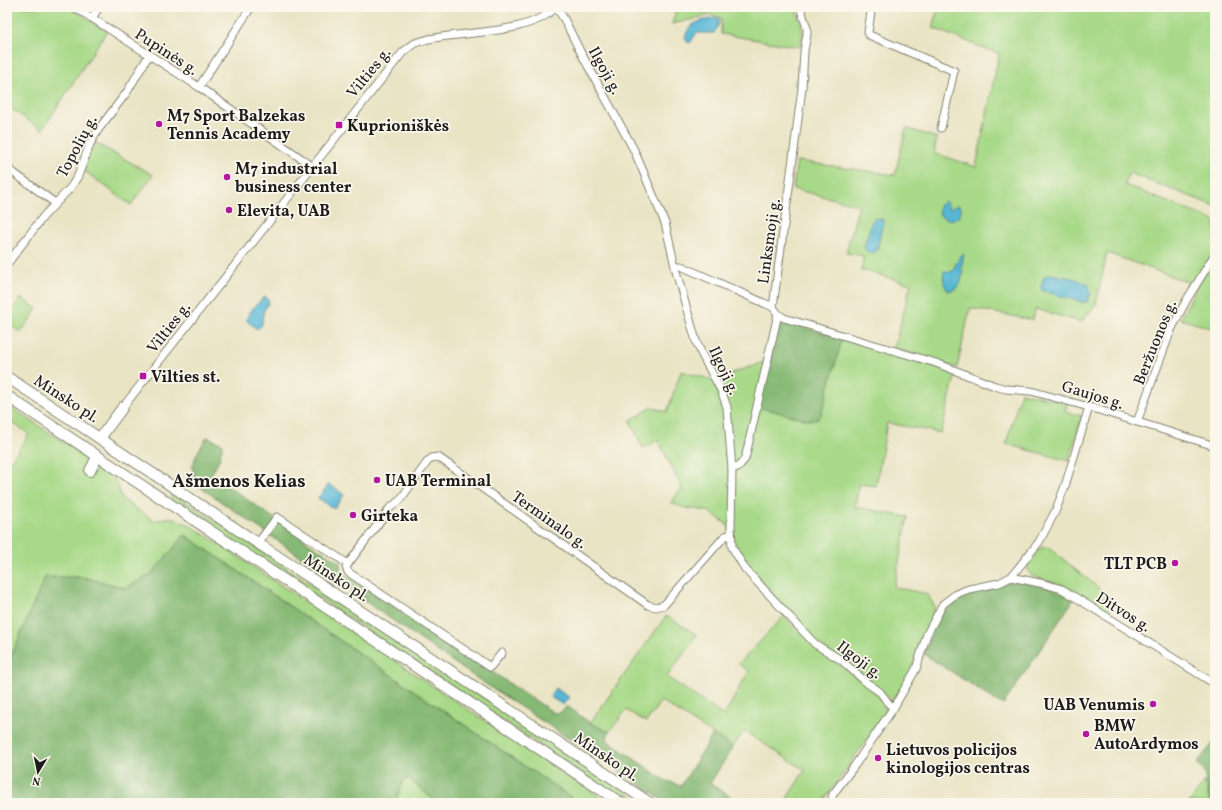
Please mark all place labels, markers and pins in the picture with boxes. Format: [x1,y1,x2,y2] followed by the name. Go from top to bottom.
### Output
[167,106,305,146] place label: M7 Sport Balzekas Tennis Academy
[347,116,449,138] place label: Kuprioniškės
[154,119,164,129] marker: M7 Sport Balzekas Tennis Academy
[334,120,344,130] marker: Kuprioniškės
[235,159,352,199] place label: M7 industrial business center
[222,172,232,182] marker: M7 industrial business center
[237,201,330,223] place label: Elevita, UAB
[224,205,234,215] marker: Elevita, UAB
[151,367,221,389] place label: Vilties st.
[138,371,148,381] marker: Vilties st.
[385,471,492,493] place label: UAB Terminal
[372,475,382,485] marker: UAB Terminal
[361,506,418,528] place label: Girteka
[348,510,358,520] marker: Girteka
[1104,554,1167,576] place label: TLT PCB
[1170,558,1180,568] marker: TLT PCB
[1044,695,1145,717] place label: UAB Venumis
[1148,699,1158,709] marker: UAB Venumis
[1094,716,1199,756] place label: BMW AutoArdymos
[1081,729,1091,739] marker: BMW AutoArdymos
[886,740,1030,780] place label: Lietuvos policijos kinologijos centras
[873,753,883,763] marker: Lietuvos policijos kinologijos centras

